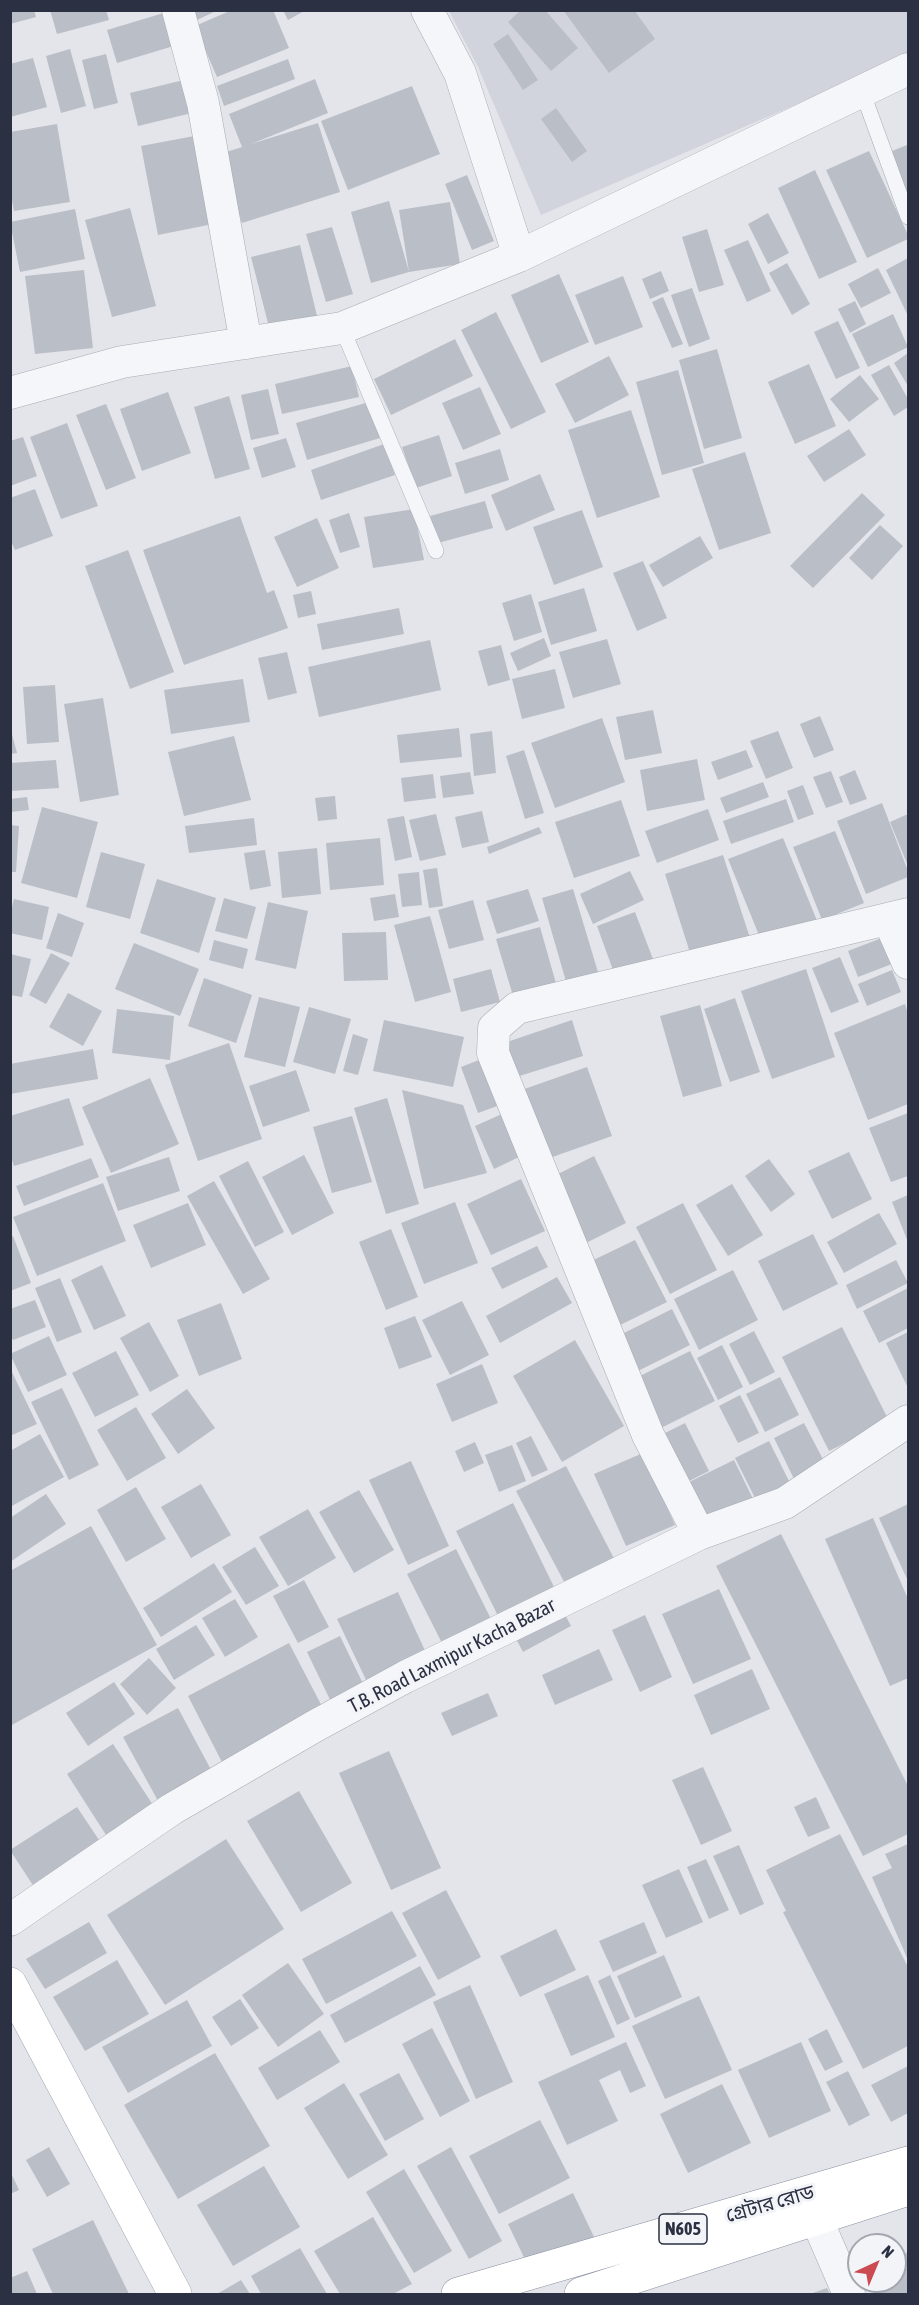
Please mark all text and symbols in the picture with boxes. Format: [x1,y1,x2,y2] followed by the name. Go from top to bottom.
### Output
[345,1593,559,1719] street label: T.B. Road Laxmipur Kacha Bazar
[723,2180,817,2228] street label: গ্রেটার রোড
[659,2214,707,2244] road number: N605
[847,2233,907,2293] north arrow
[878,2242,898,2261] text: N

